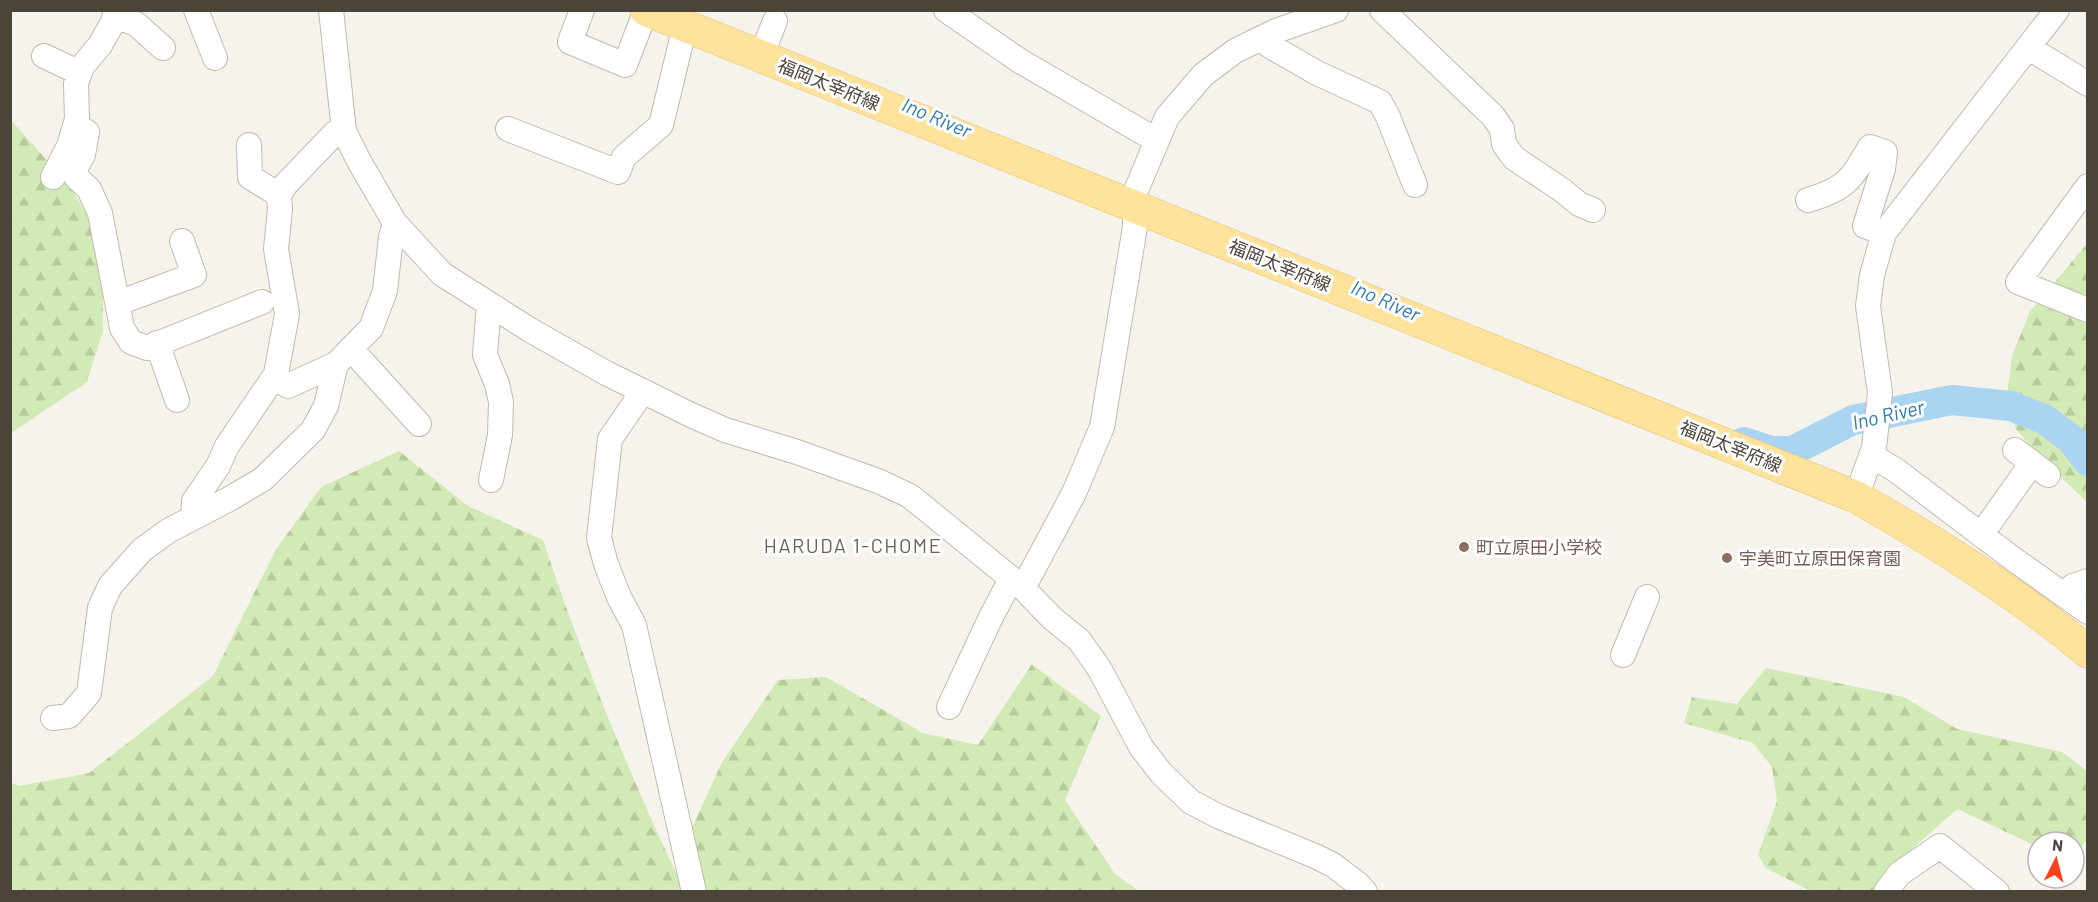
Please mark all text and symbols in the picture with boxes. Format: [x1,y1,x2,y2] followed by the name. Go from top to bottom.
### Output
[775,54,883,114] street label: 福岡太宰府線
[899,92,976,143] water label: Ino River
[1226,235,1334,295] street label: 福岡太宰府線
[1348,274,1425,326] water label: Ino River
[1850,394,1927,434] water label: Ino River
[1677,416,1785,476] street label: 福岡太宰府線
[764,533,942,557] district label: HARUDA 1-CHOME
[1476,536,1602,558] place label: 町立原田小学校
[1457,540,1471,554] marker: 町立原田小学校
[1739,547,1901,569] place label: 宇美町立原田保育園
[1720,551,1734,565] marker: 宇美町立原田保育園
[2026,830,2086,890] north arrow
[2051,835,2064,855] text: N

